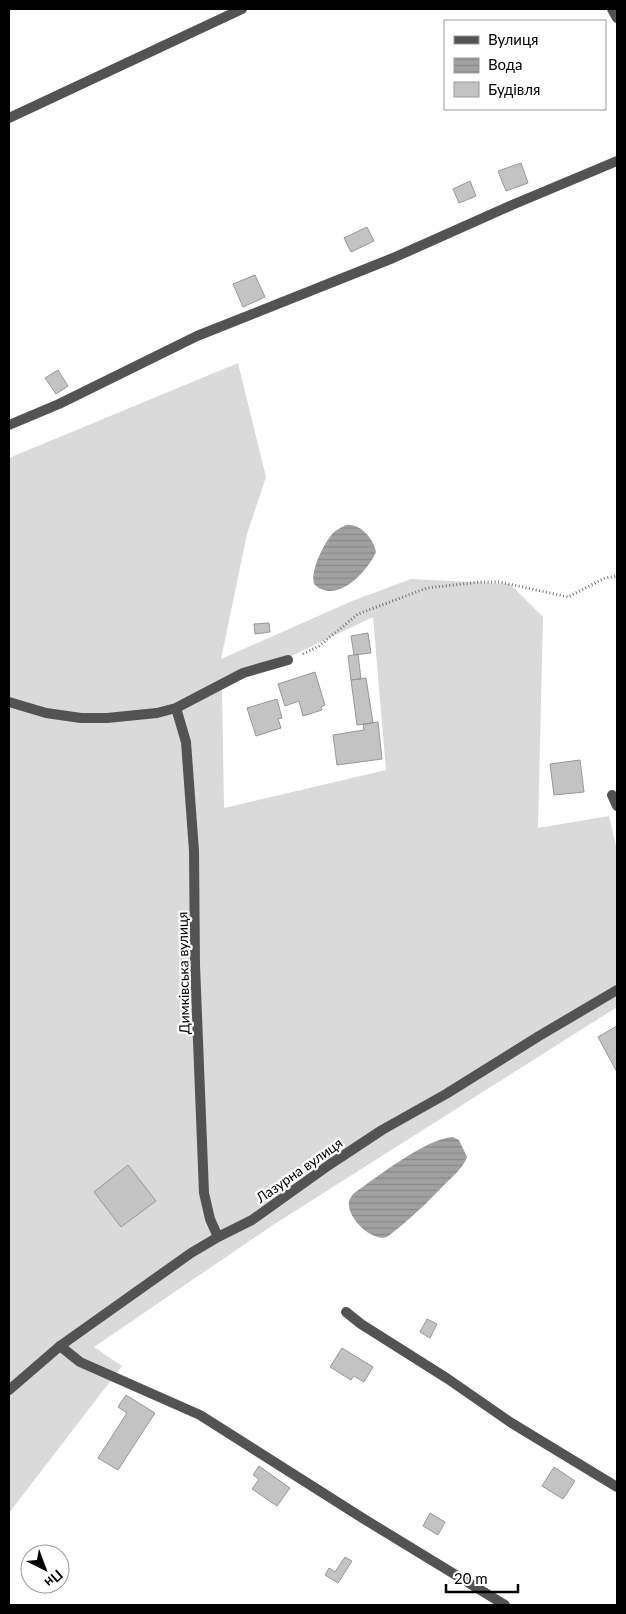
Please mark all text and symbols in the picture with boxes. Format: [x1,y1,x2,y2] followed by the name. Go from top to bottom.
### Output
[444,20,606,110] legend
[488,30,538,48] text: Вулиця
[488,55,523,73] text: Вода
[488,80,540,98] text: Будівля
[173,912,193,1034] street label: Димківська вулиця
[252,1134,345,1207] street label: Лазурна вулиця
[20,1544,70,1594] north arrow
[446,1562,518,1594] scale bar
[42,1567,67,1591] text: Пн
[454,1569,488,1587] text: 20 m

